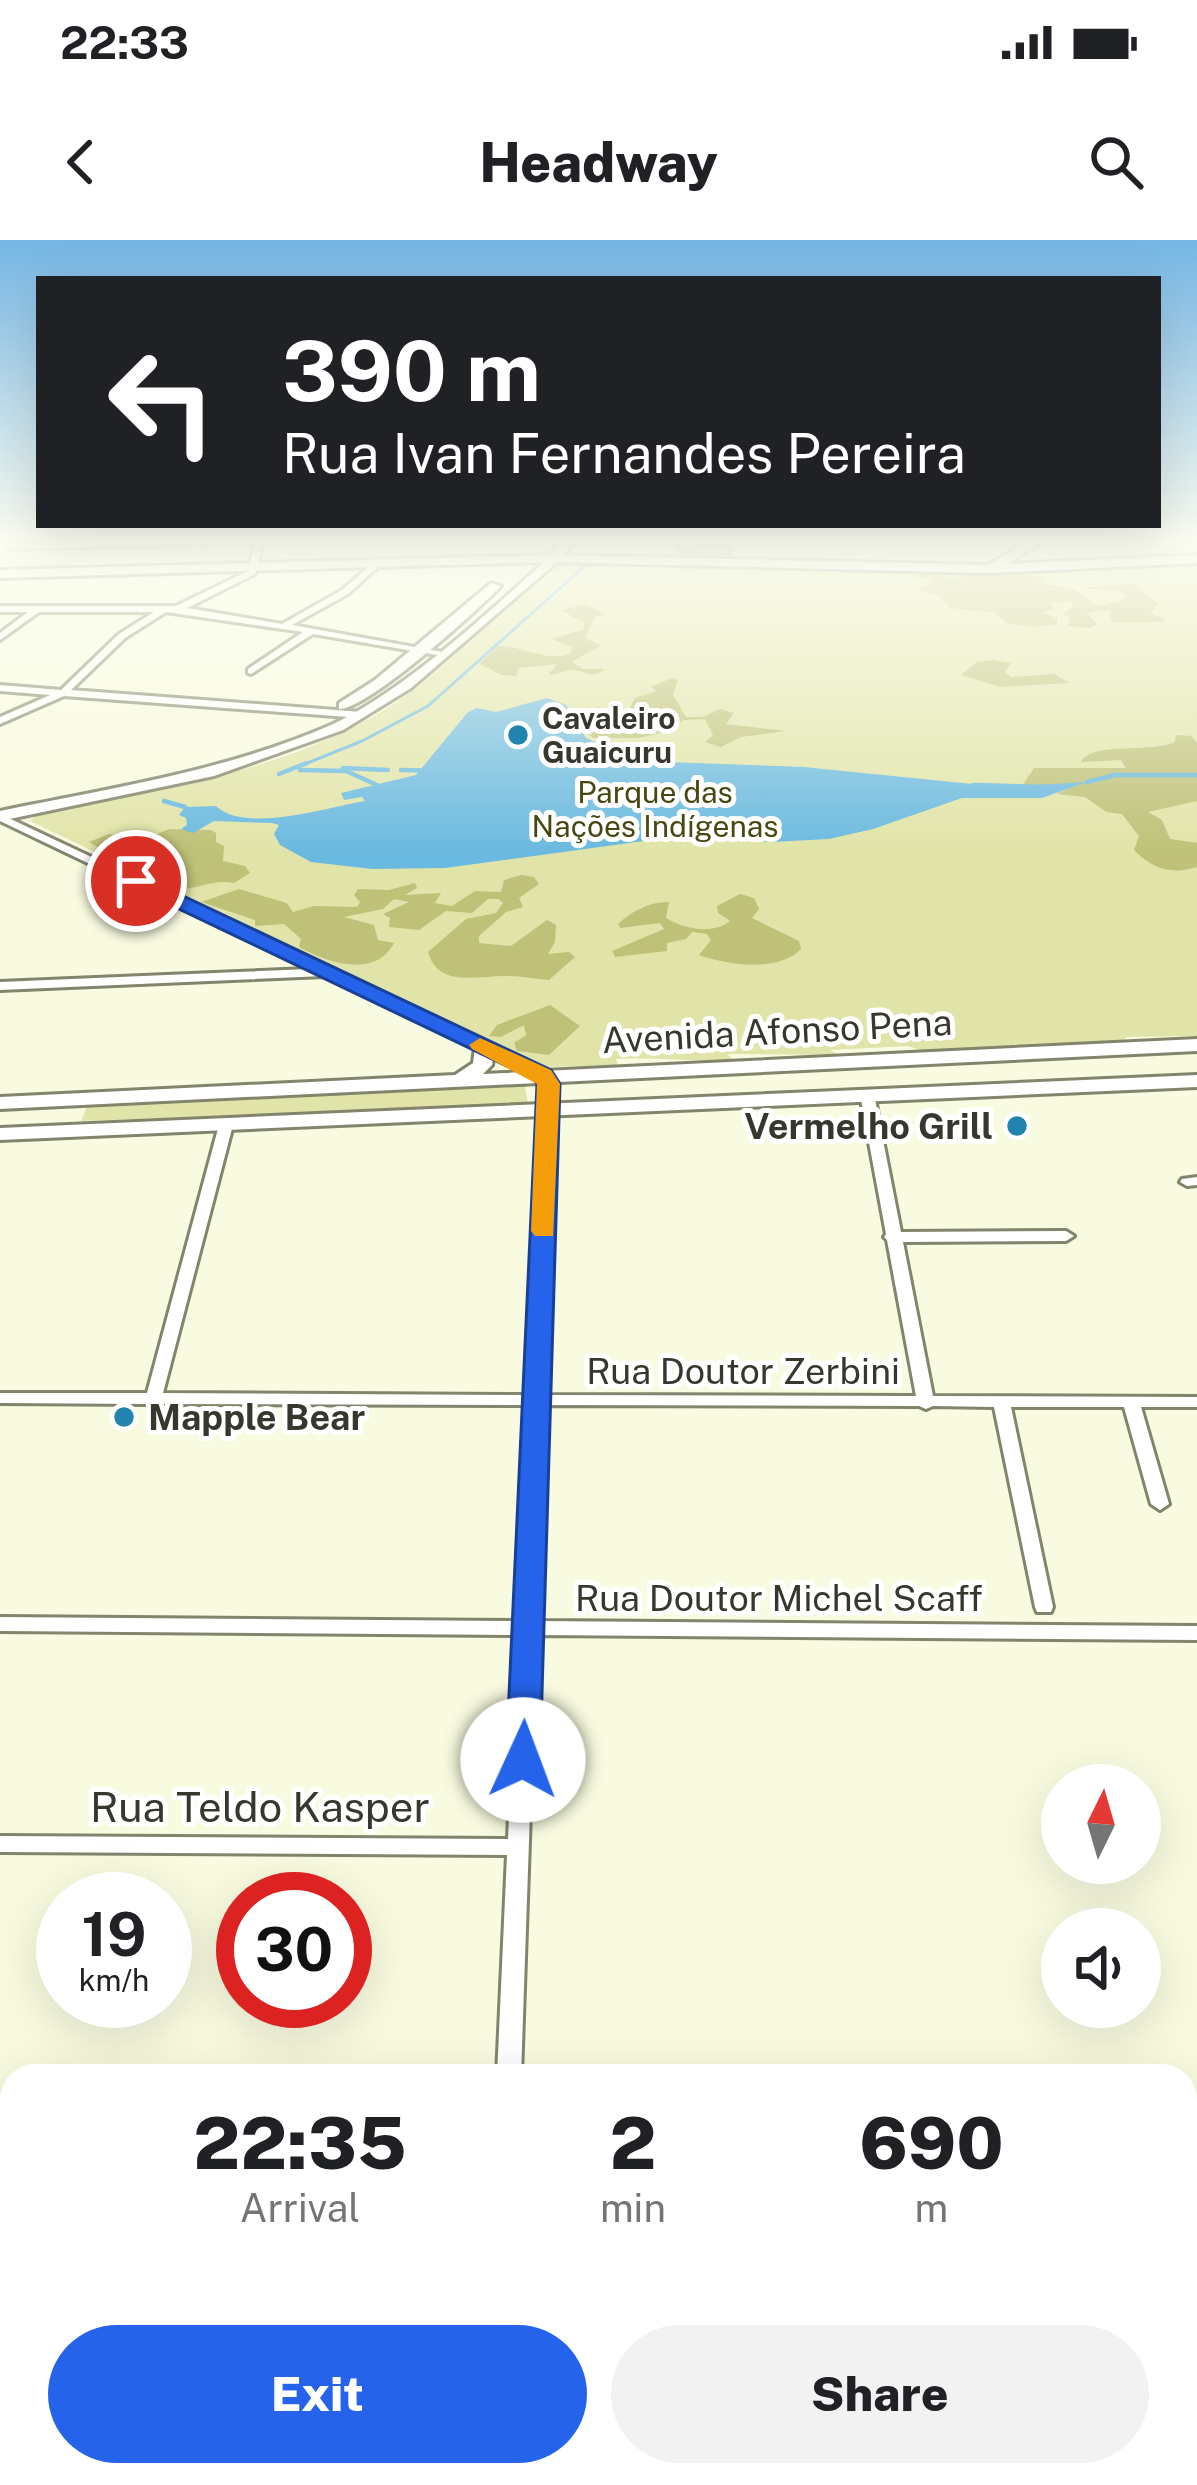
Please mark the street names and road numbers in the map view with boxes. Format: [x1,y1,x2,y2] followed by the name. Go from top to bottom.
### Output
[601,1001,953,1061] street label: Avenida Afonso Pena
[586,1350,900,1392] street label: Rua Doutor Zerbini
[575,1577,983,1619] street label: Rua Doutor Michel Scaff
[90,1782,430,1831] street label: Rua Teldo Kasper

